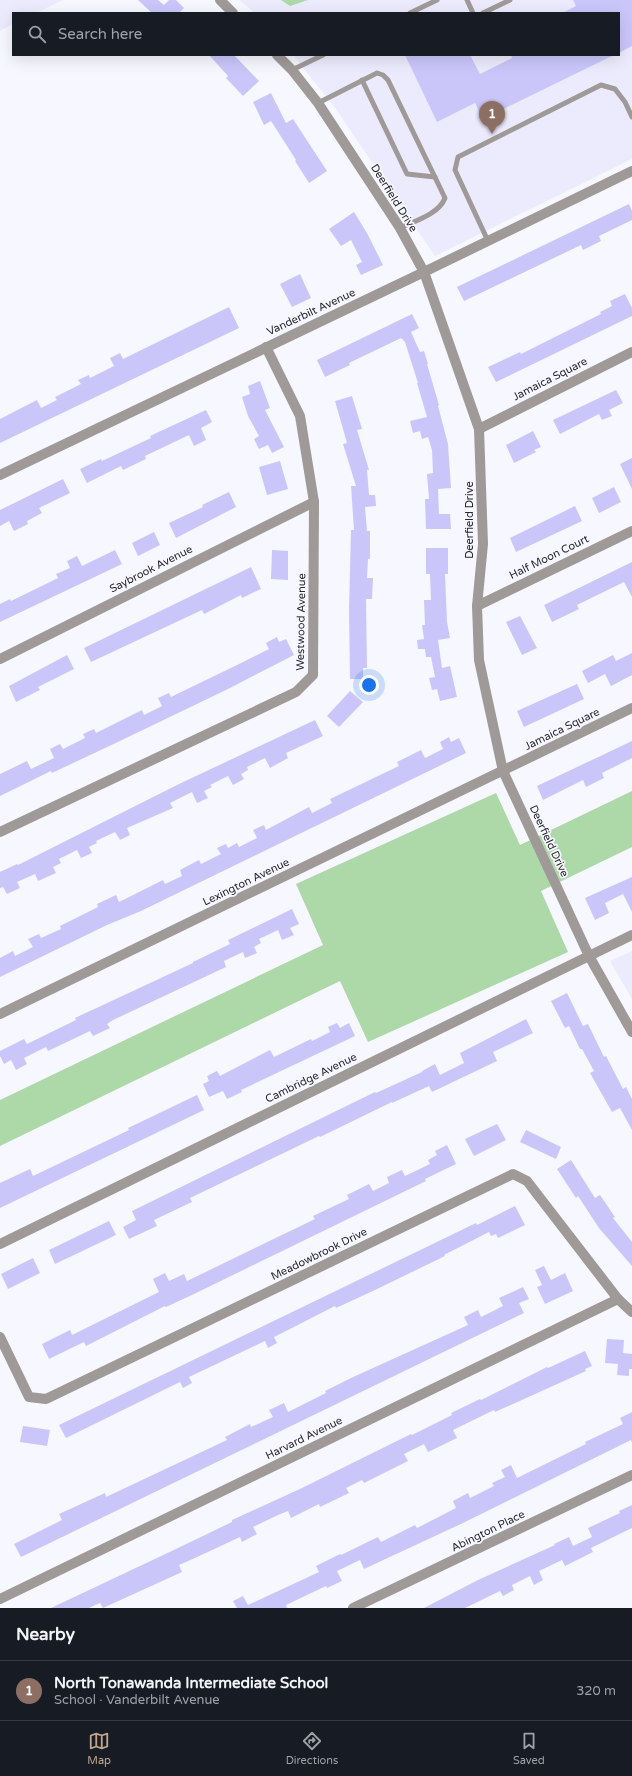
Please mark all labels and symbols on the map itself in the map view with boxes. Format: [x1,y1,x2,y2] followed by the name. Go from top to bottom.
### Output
[479,101,505,134] pin: 1
[368,162,420,234] street label: Deerfield Drive
[265,286,357,338] street label: Vanderbilt Avenue
[510,355,590,403] street label: Jamaica Square
[463,481,476,559] street label: Deerfield Drive
[507,532,591,582] street label: Half Moon Court
[107,542,195,596] street label: Saybrook Avenue
[294,573,308,671] street label: Westwood Avenue
[359,675,379,695] your location
[522,705,602,753] street label: Jamaica Square
[527,803,571,879] street label: Deerfield Drive
[201,855,291,909] street label: Lexington Avenue
[263,1050,359,1106] street label: Cambridge Avenue
[269,1225,369,1283] street label: Meadowbrook Drive
[263,1414,345,1462] street label: Harvard Avenue
[449,1508,527,1554] street label: Abington Place

